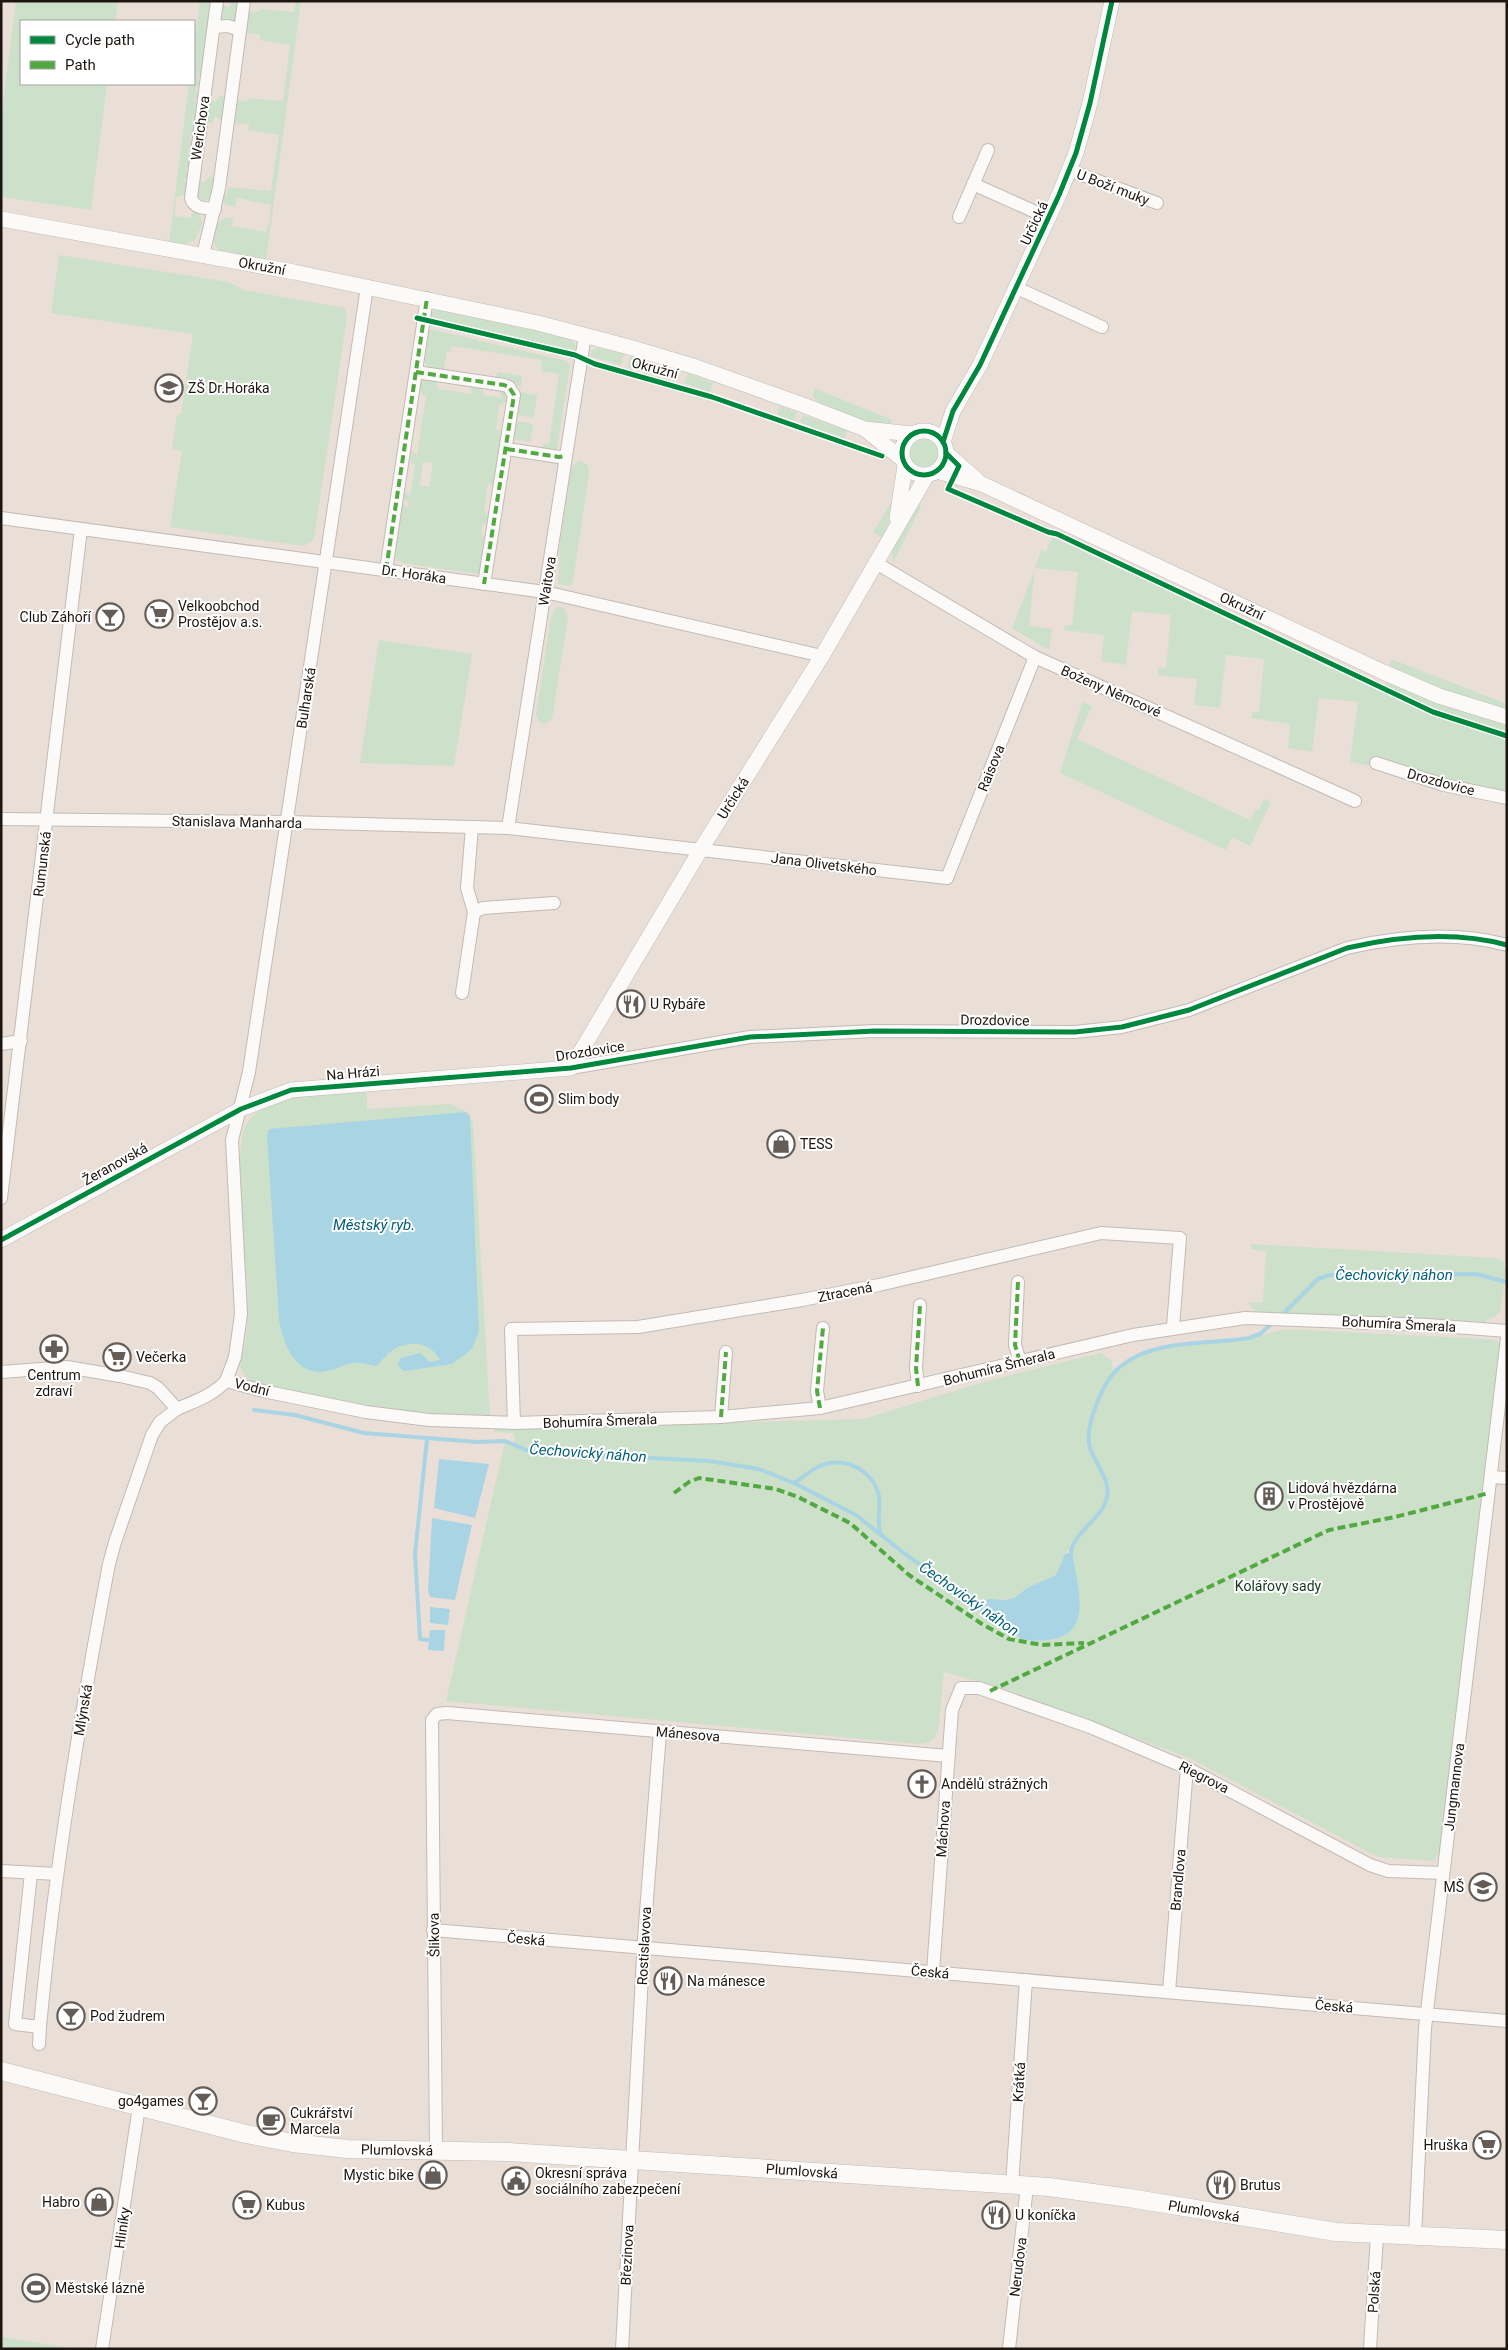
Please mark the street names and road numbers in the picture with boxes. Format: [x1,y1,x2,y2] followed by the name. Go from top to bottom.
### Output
[188,95,212,161] street label: Werichova
[1074,166,1152,208] street label: U Boží muky
[1017,199,1051,247] street label: Určická
[237,254,287,278] street label: Okružní
[630,354,680,382] street label: Okružní
[535,555,559,607] street label: Waitova
[381,562,447,586] street label: Dr. Horáka
[1217,589,1267,623] street label: Okružní
[1059,662,1163,720] street label: Boženy Němcové
[293,666,319,730] street label: Bulharská
[974,742,1008,794] street label: Raisova
[1405,765,1477,799] street label: Drozdovice
[714,774,752,822] street label: Určická
[172,813,302,831] street label: Stanislava Manharda
[30,830,54,898] street label: Rumunská
[770,850,878,878] street label: Jana Olivetského
[960,1011,1030,1029] street label: Drozdovice
[555,1038,625,1064] street label: Drozdovice
[326,1063,380,1083] street label: Na Hrázi
[79,1139,150,1188] street label: Žeranovská
[816,1279,874,1305] street label: Ztracená
[1341,1312,1457,1335] street label: Bohumíra Šmerala
[941,1344,1057,1389] street label: Bohumíra Šmerala
[233,1375,272,1399] street label: Vodní
[542,1410,658,1431] street label: Bohumíra Šmerala
[71,1683,95,1737] street label: Mlýnská
[655,1723,721,1745] street label: Mánesova
[1441,1742,1467,1832] street label: Jungmannova
[1176,1758,1232,1796] street label: Riegrova
[933,1800,953,1858] street label: Máchova
[1167,1848,1189,1912] street label: Brandlova
[634,1906,654,1986] street label: Rostislavova
[425,1913,442,1957] street label: Šlikova
[506,1928,546,1949] street label: Česká
[910,1961,950,1982] street label: Česká
[1314,1995,1354,2016] street label: Česká
[1010,2061,1028,2103] street label: Krátká
[361,2141,433,2159] street label: Plumlovská
[765,2160,839,2182] street label: Plumlovská
[1167,2197,1241,2225] street label: Plumlovská
[111,2206,133,2250] street label: Hliníky
[617,2224,637,2286] street label: Březinova
[1006,2236,1030,2298] street label: Nerudova
[1365,2270,1383,2314] street label: Polská

